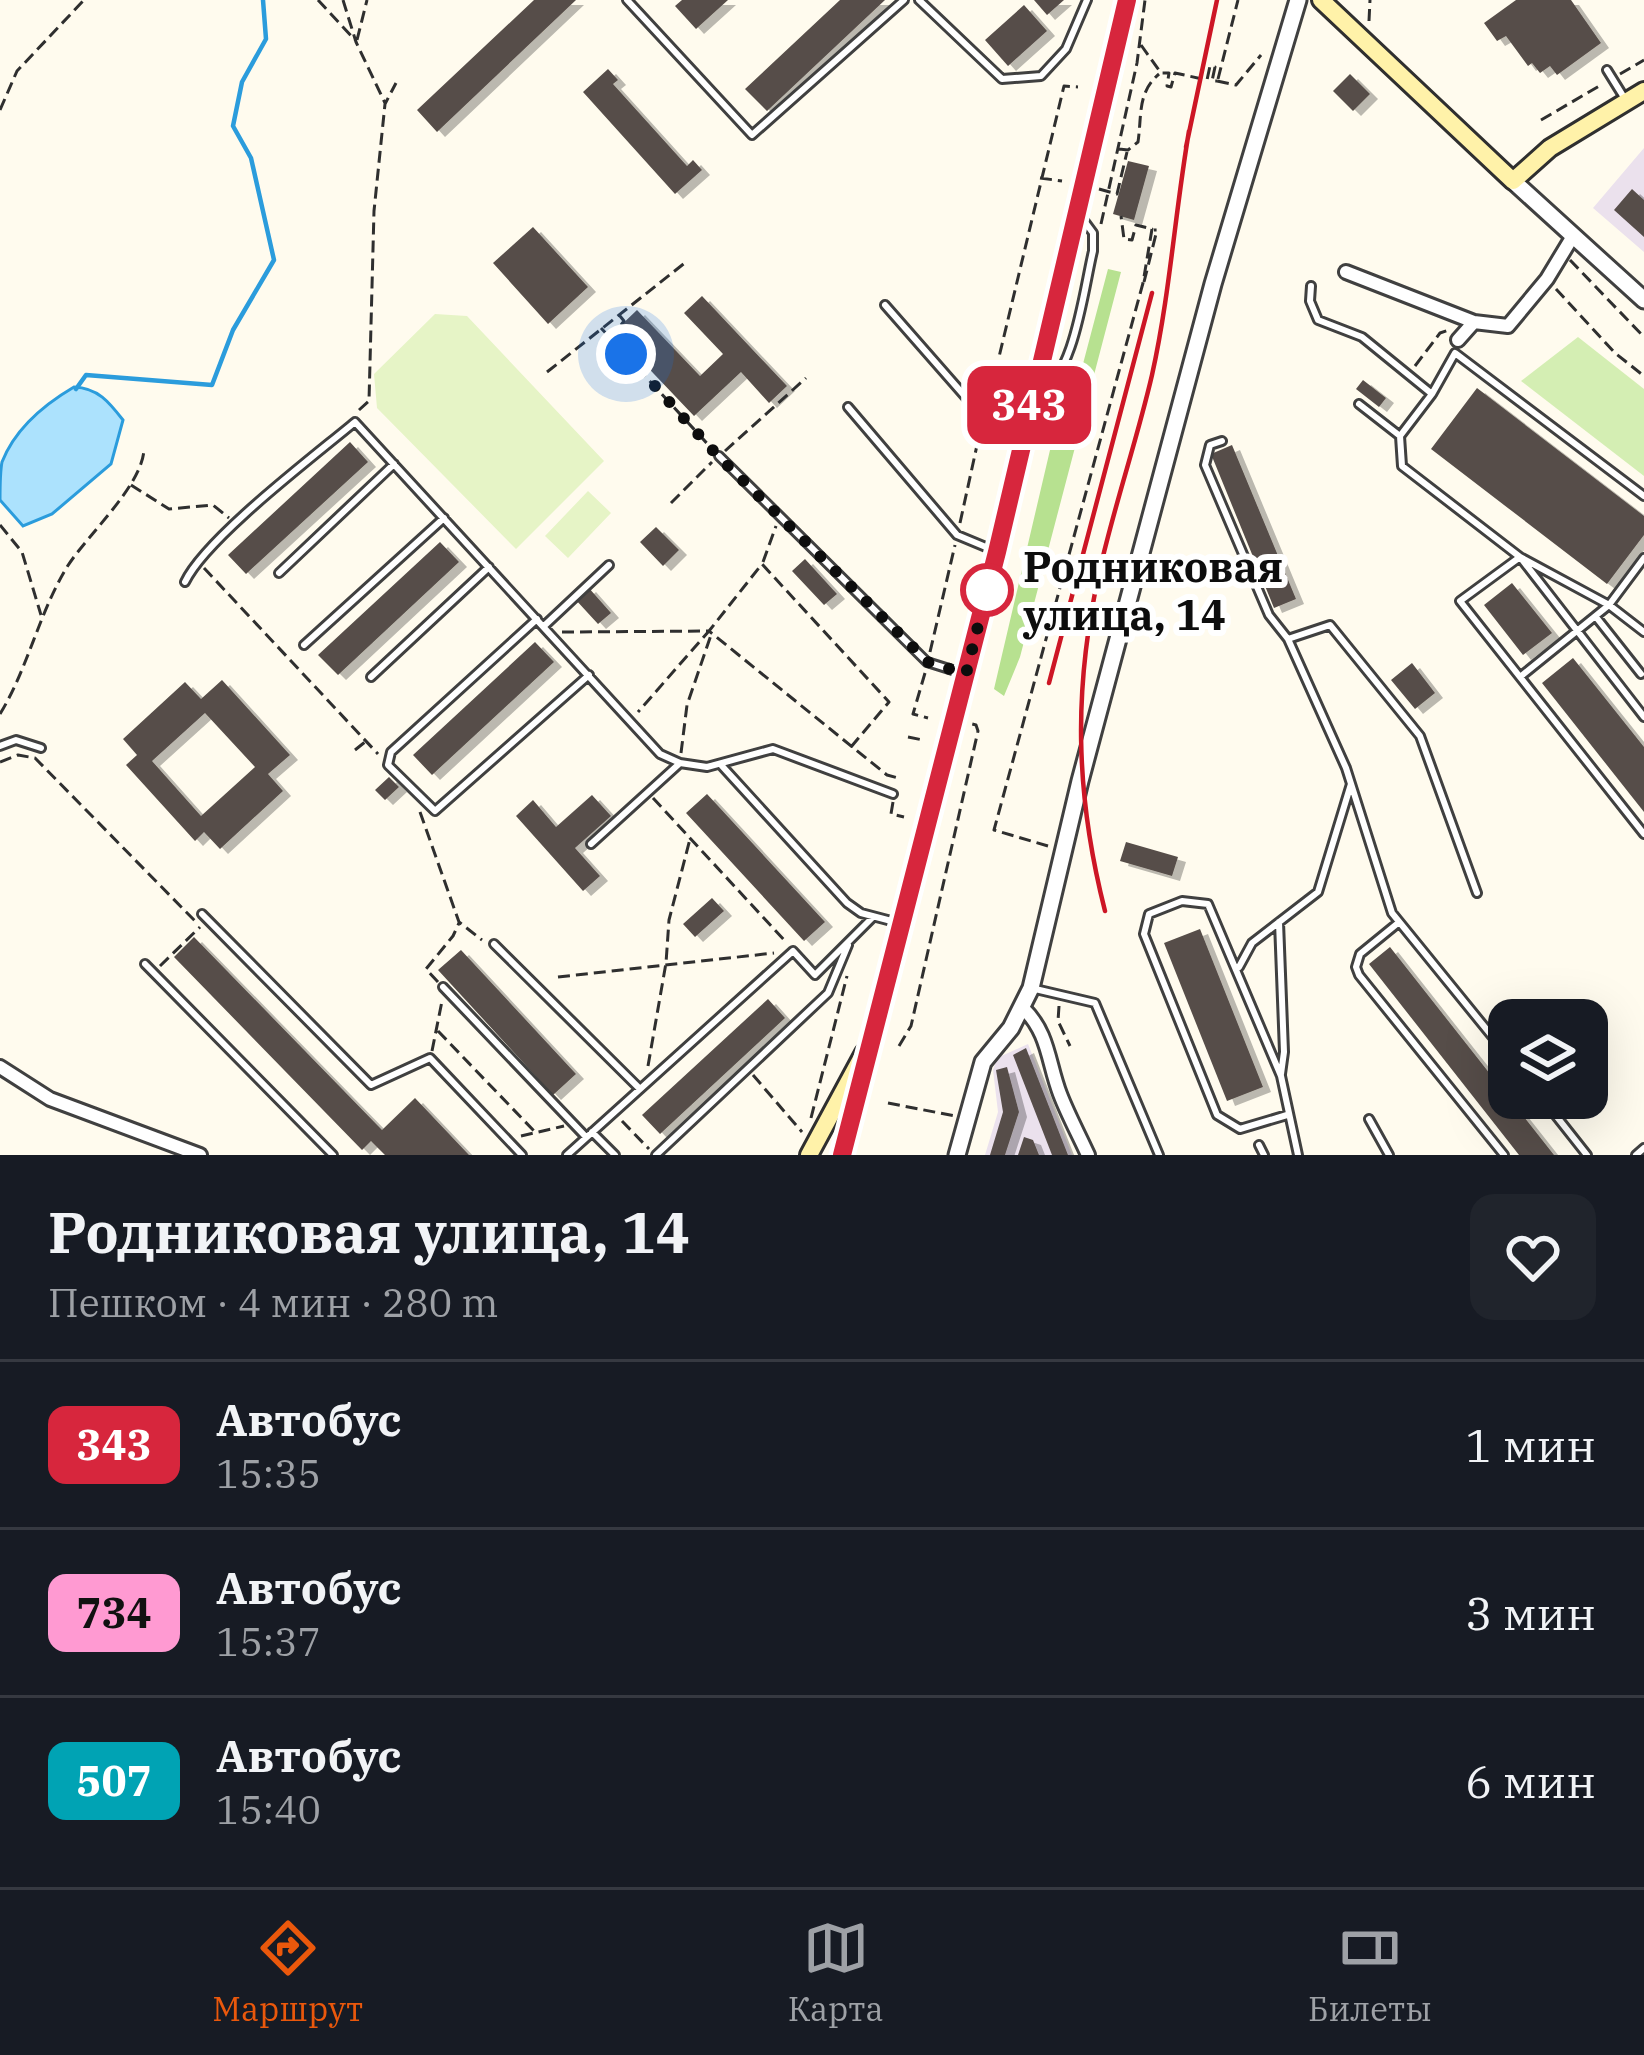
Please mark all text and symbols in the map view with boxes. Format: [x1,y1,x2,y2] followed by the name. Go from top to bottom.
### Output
[596,324,656,384] your location
[960,366,1098,444] line badge: 343
[991,377,1067,432] text: 343
[1022,539,1283,642] place label: Родниковая улица, 14
[962,565,1012,615] marker: Родниковая улица, 14
[1488,999,1608,1119] map controls
[1488,999,1608,1119] button: layers
[1470,1194,1596,1320] button: heart
[48,1195,690,1269] text: Родниковая улица, 14
[48,1277,498,1328] text: Пешком · 4 мин · 280 m
[216,1390,402,1448] text: Автобус
[1465,1416,1596,1474] text: 1 мин
[76,1417,152,1472] text: 343
[216,1448,321,1499] text: 15:35
[216,1558,402,1616] text: Автобус
[1465,1584,1596,1642] text: 3 мин
[76,1585,152,1640] text: 734
[216,1616,321,1667] text: 15:37
[216,1726,402,1784] text: Автобус
[1465,1752,1596,1810] text: 6 мин
[76,1753,152,1808] text: 507
[216,1784,321,1835] text: 15:40
[212,1915,363,2030] tab: Маршрут
[788,1915,884,2030] tab: Карта
[1308,1915,1432,2030] tab: Билеты

